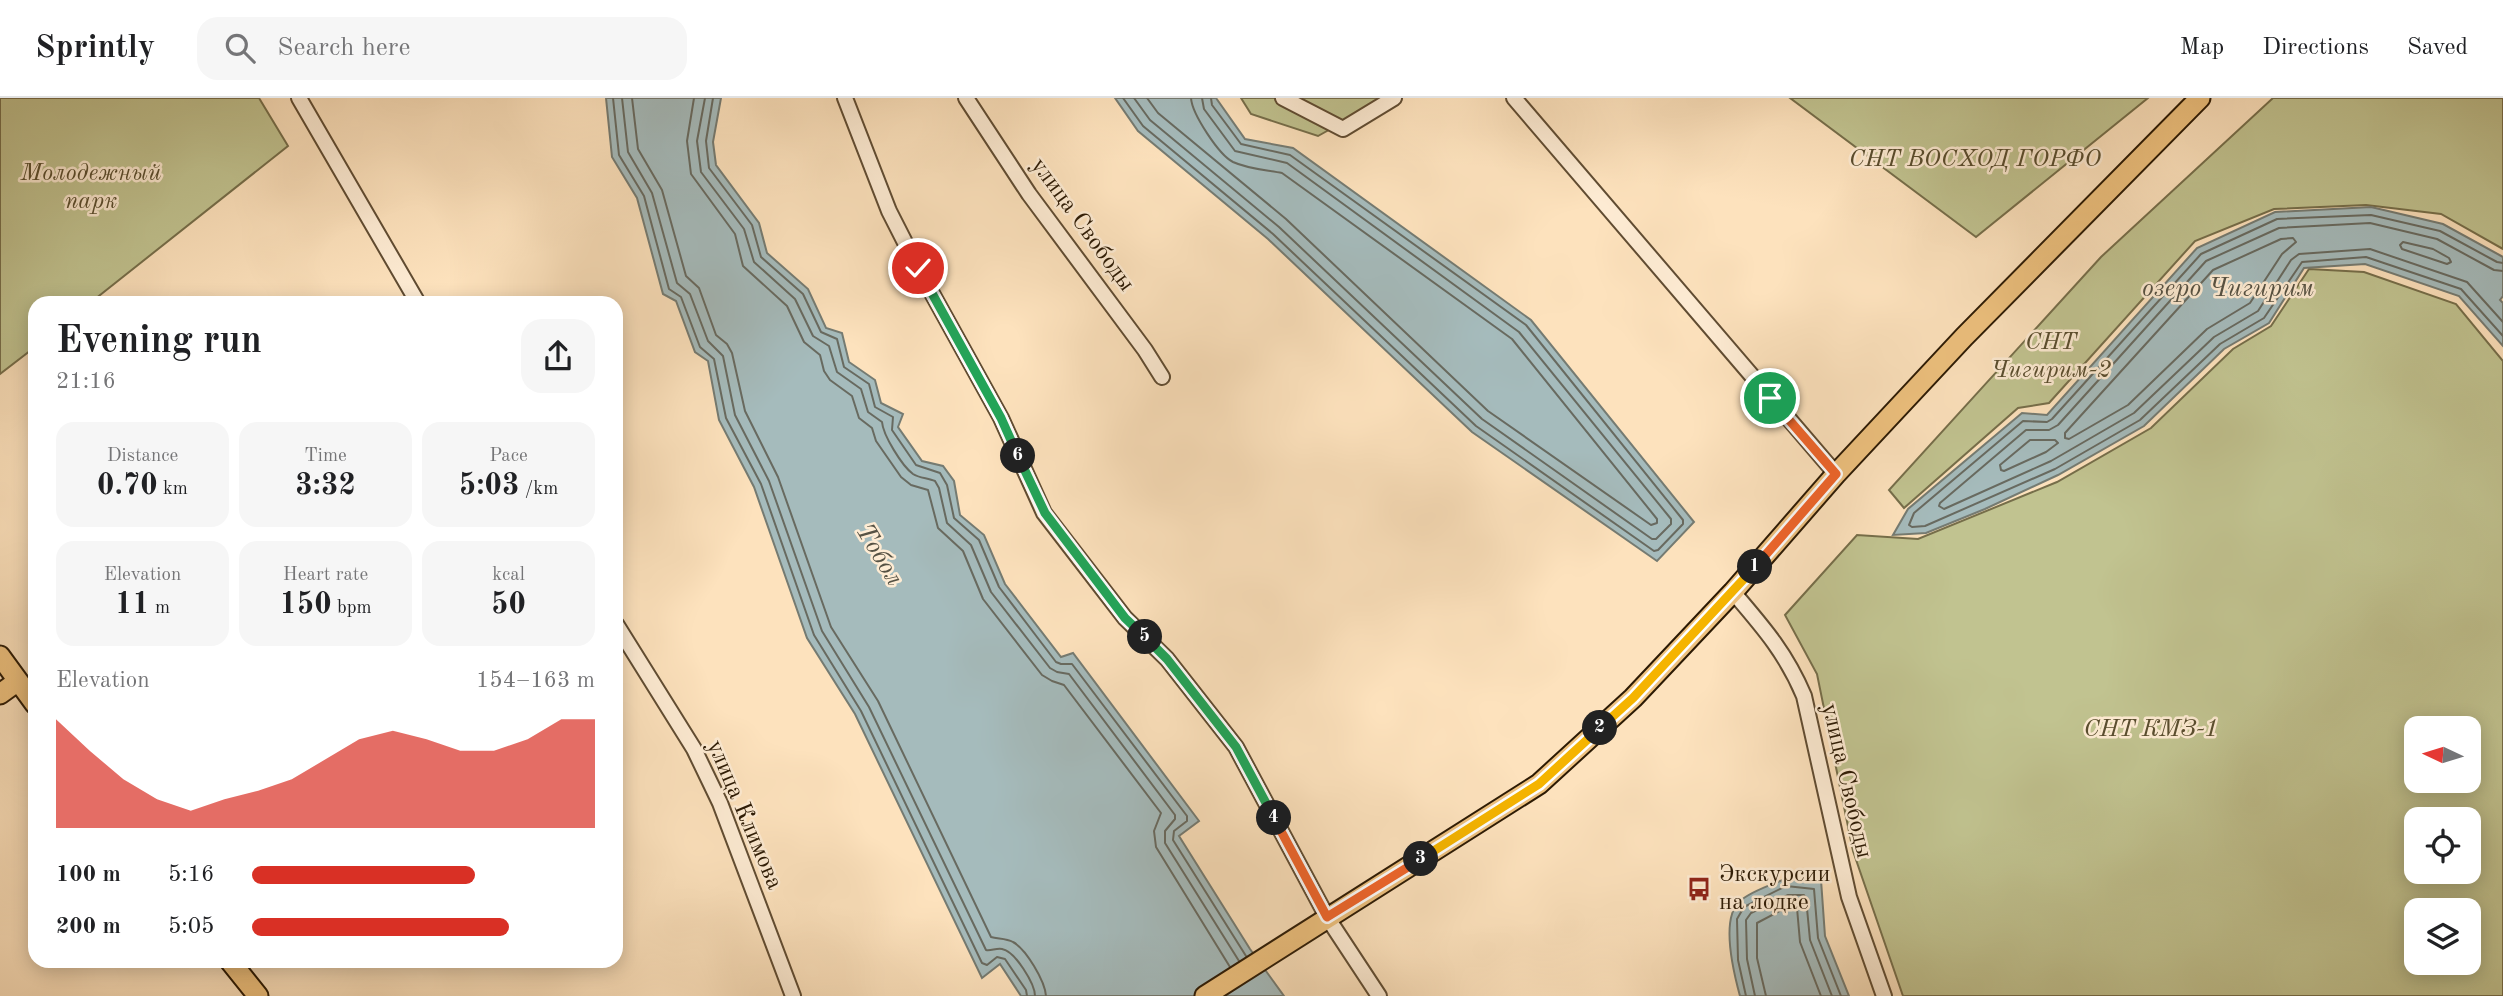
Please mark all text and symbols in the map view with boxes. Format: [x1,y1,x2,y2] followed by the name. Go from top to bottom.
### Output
[197,17,687,80] search box
[221,29,259,67] icon: search
[35,32,155,65] text: Sprintly
[277,35,410,61] text: Search here
[2180,36,2224,60] text: Map
[2262,36,2369,60] text: Directions
[2407,36,2468,60] text: Saved
[1849,148,2101,172] park label: СНТ ВОСХОД ГОРФО
[1026,154,1138,296] street label: улица Свободы
[19,162,162,214] park label: Молодежный парк
[888,238,948,298] pin
[899,249,937,287] icon: check
[2142,276,2314,302] water label: озеро Чигирим
[521,319,595,393] button: share
[56,323,262,361] text: Evening run
[1991,331,2111,383] park label: СНТ Чигирим-2
[1740,368,1800,428] pin
[56,370,116,393] text: 21:16
[1751,379,1789,417] icon: arrive
[1000,438,1036,474] pin: 6
[1012,446,1023,465] text: 6
[107,447,178,466] text: Distance
[304,447,347,466] text: Time
[489,447,528,466] text: Pace
[97,471,158,501] text: 0.70
[295,471,356,501] text: 3:32
[459,471,519,501] text: 5:03
[158,480,188,499] text: km
[519,480,558,499] text: /km
[850,519,908,591] water label: Тобол
[1738,550,1772,584] pin: 1
[1749,557,1760,576] text: 1
[104,566,181,585] text: Elevation
[283,566,368,585] text: Heart rate
[492,566,525,585] text: kcal
[115,590,150,620] text: 11
[279,590,332,620] text: 150
[491,590,526,620] text: 50
[150,599,170,618] text: m
[332,599,372,618] text: bpm
[1128,620,1162,654] pin: 5
[1139,627,1150,646] text: 5
[56,669,150,692] text: Elevation
[476,669,595,692] text: 154–163 m
[1816,701,1876,861] street label: улица Свободы
[1582,710,1618,746] pin: 2
[2404,716,2482,793] north arrow
[2404,716,2481,975] map controls
[2083,717,2219,742] park label: СНТ КМЗ-1
[1594,718,1605,737] text: 2
[702,737,786,893] street label: улица Климова
[1256,800,1292,836] pin: 4
[2404,807,2481,884] button: locate
[1268,808,1279,827] text: 4
[1404,842,1438,876] pin: 3
[1415,849,1426,868] text: 3
[56,863,121,886] text: 100 m
[168,863,214,886] text: 5:16
[1719,863,1830,915] place label: Экскурсии на лодке
[1685,875,1713,903] bus stop icon: Экскурсии на лодке
[2404,898,2481,975] button: layers
[56,915,121,938] text: 200 m
[168,915,214,938] text: 5:05

